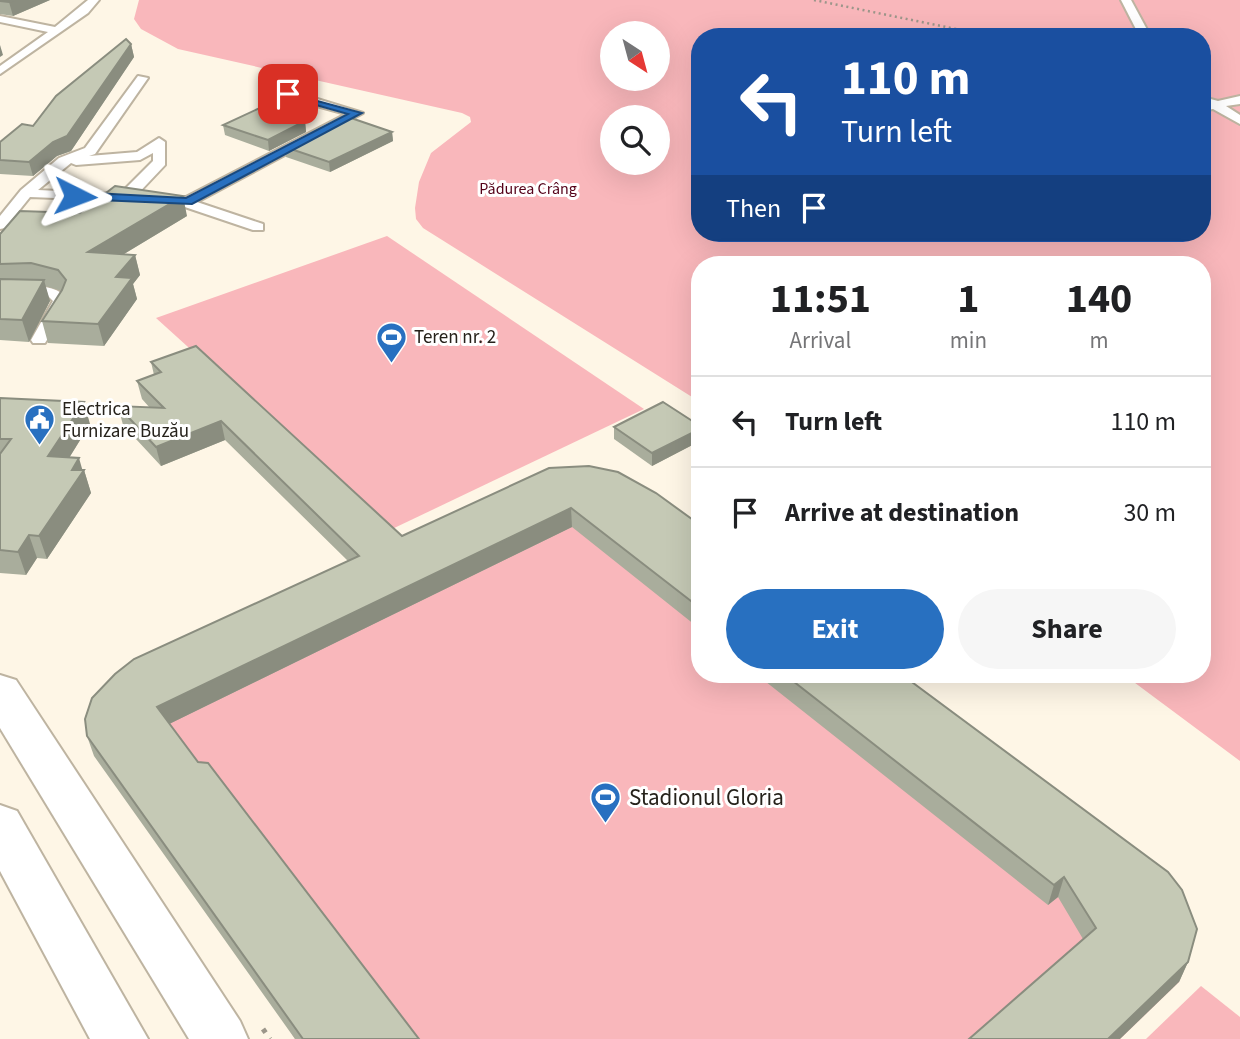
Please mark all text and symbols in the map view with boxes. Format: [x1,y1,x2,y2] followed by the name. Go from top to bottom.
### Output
[600,21,670,91] north arrow
[600,21,670,175] map controls
[841,44,970,114] text: 110 m
[726,56,817,147] icon: left
[258,64,318,124] pin
[269,75,307,113] icon: arrive
[600,105,670,175] button: search
[841,109,952,155] text: Turn left
[38,159,112,233] position arrow
[479,178,577,200] park label: Pădurea Crâng
[795,189,833,227] icon: arrive
[726,190,781,227] text: Then
[770,269,871,329] text: 11:51
[957,269,979,329] text: 1
[1066,269,1132,329] text: 140
[374,320,408,364] sports icon: Teren nr. 2
[414,324,496,351] place label: Teren nr. 2
[789,324,851,357] text: Arrival
[950,324,987,357] text: min
[1089,324,1109,357] text: m
[62,396,189,445] place label: Electrica Furnizare Buzău
[22,403,56,447] public building icon: Electrica Furnizare Buzău
[726,403,764,441] icon: left
[785,403,882,440] text: Turn left
[1110,403,1176,440] text: 110 m
[726,494,764,532] icon: arrive
[785,494,1019,531] text: Arrive at destination
[1123,494,1176,531] text: 30 m
[726,589,944,669] button: Exit
[958,589,1176,669] button: Share
[589,780,623,824] sports icon: Stadionul Gloria
[629,781,784,814] place label: Stadionul Gloria

